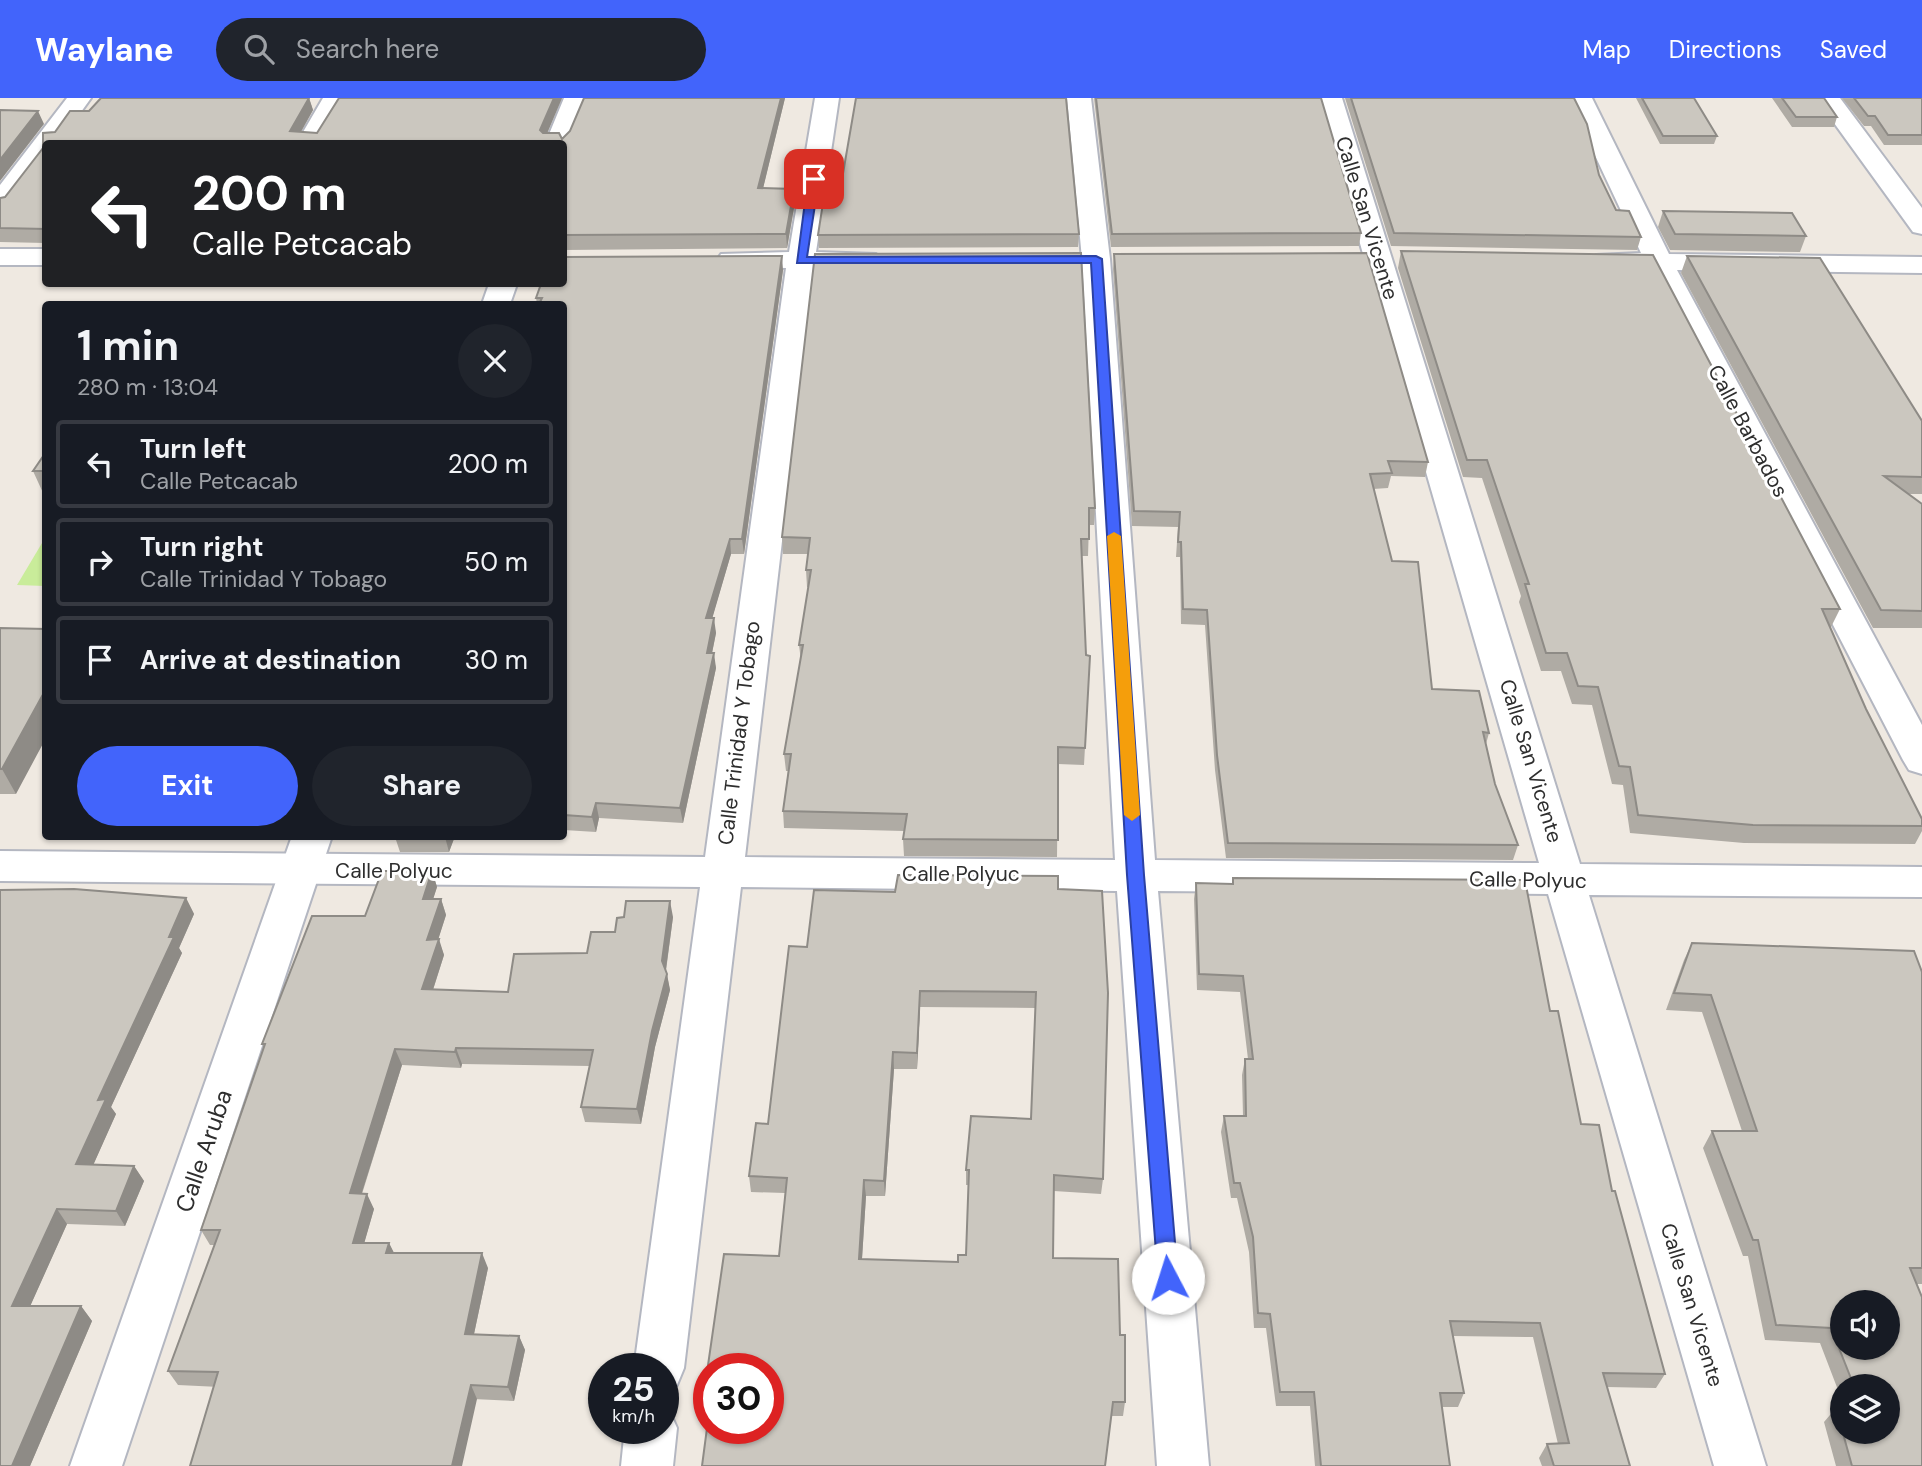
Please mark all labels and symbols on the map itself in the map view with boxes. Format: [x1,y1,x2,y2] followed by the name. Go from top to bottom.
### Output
[1329,133,1405,303] street label: Calle San Vicente
[784,149,844,209] pin
[1701,360,1795,502] street label: Calle Barbados
[711,619,767,847] street label: Calle Trinidad Y Tobago
[1493,676,1569,846] street label: Calle San Vicente
[335,857,453,885] street label: Calle Polyuc
[902,860,1020,888] street label: Calle Polyuc
[1469,865,1587,895] street label: Calle Polyuc
[168,1085,239,1216] street label: Calle Aruba
[1654,1220,1730,1390] street label: Calle San Vicente
[1131,1241,1205,1315] position arrow
[693,1353,784,1444] speed limit sign: 30

